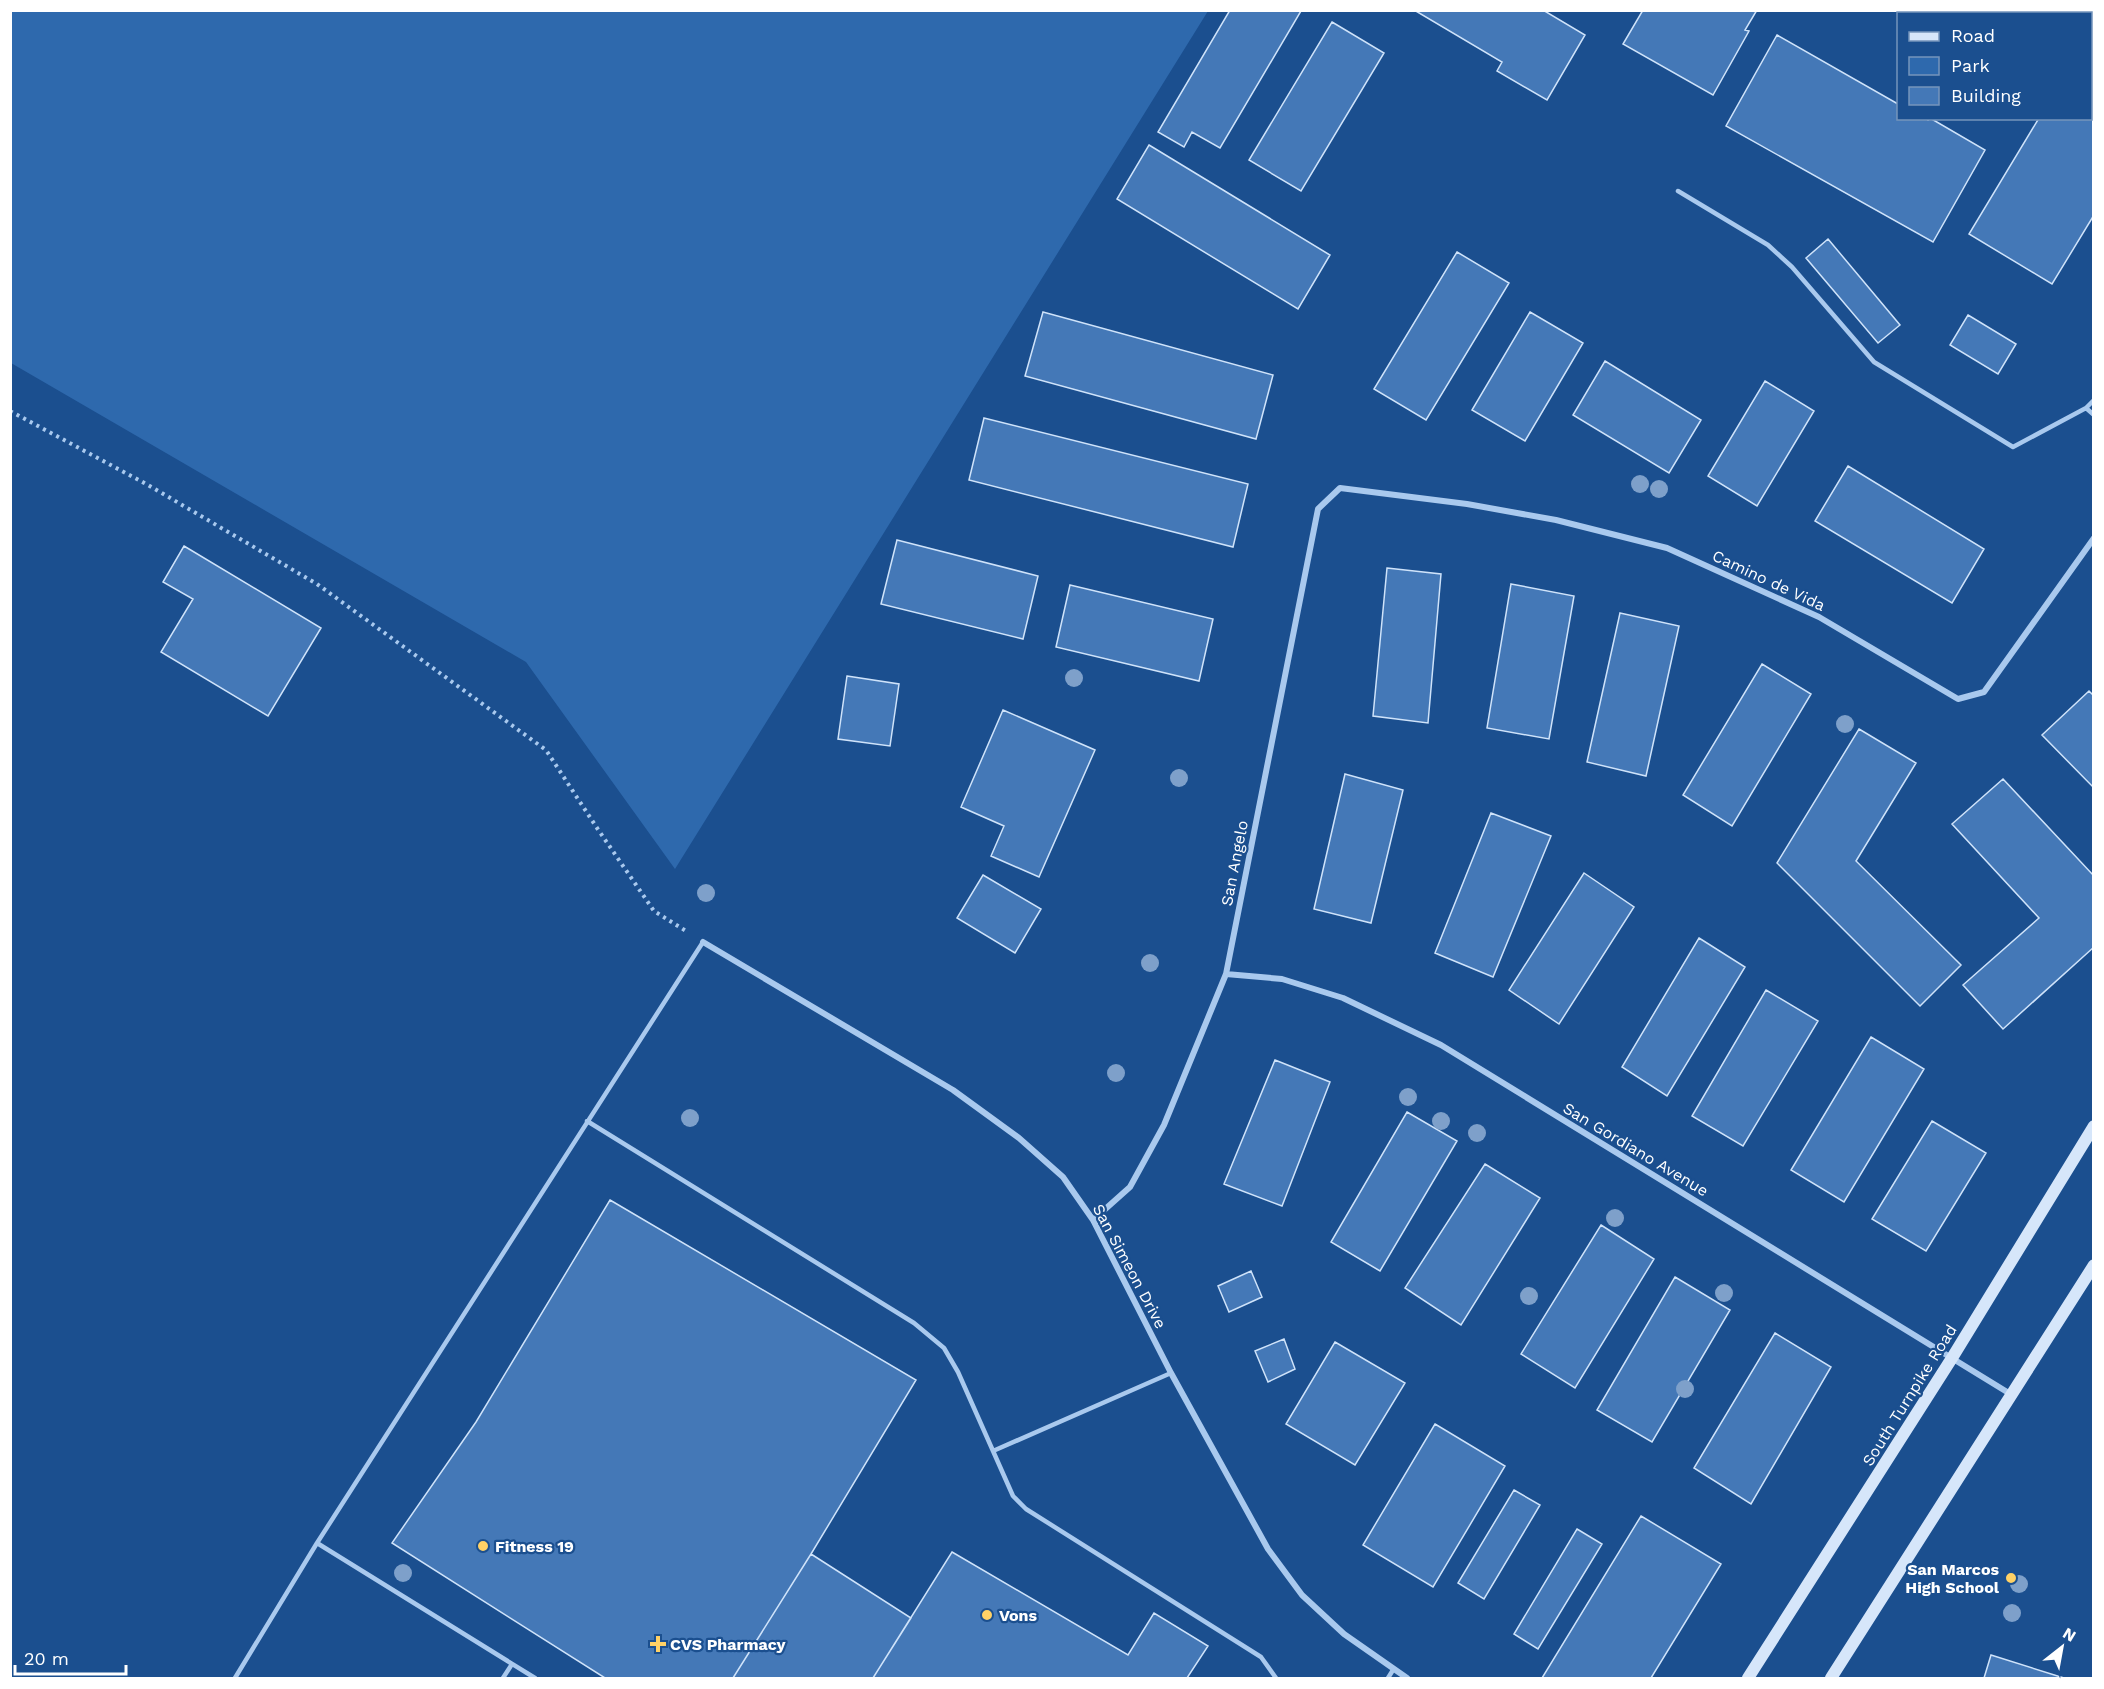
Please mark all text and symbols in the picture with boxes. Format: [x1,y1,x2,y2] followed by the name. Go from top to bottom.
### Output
[1897,12,2092,120] legend
[1951,25,1995,46] text: Road
[1951,55,1990,76] text: Park
[1951,85,2021,106] text: Building
[1709,546,1828,615] street label: Camino de Vida
[1217,819,1252,907] street label: San Angelo
[1560,1098,1712,1200] street label: San Gordiano Avenue
[1089,1201,1170,1332] street label: San Simeon Drive
[1858,1321,1961,1469] street label: South Turnpike Road
[495,1537,574,1556] place label: Fitness 19
[476,1539,490,1553] marker: Fitness 19
[1905,1560,2000,1597] place label: San Marcos High School
[2004,1571,2018,1585] marker: San Marcos High School
[999,1606,1038,1625] place label: Vons
[980,1608,994,1622] marker: Vons
[2032,1617,2092,1677] north arrow
[2059,1623,2079,1646] text: N
[670,1635,787,1654] place label: CVS Pharmacy
[651,1637,665,1651] marker: CVS Pharmacy
[15,1638,126,1676] scale bar
[24,1648,69,1669] text: 20 m

